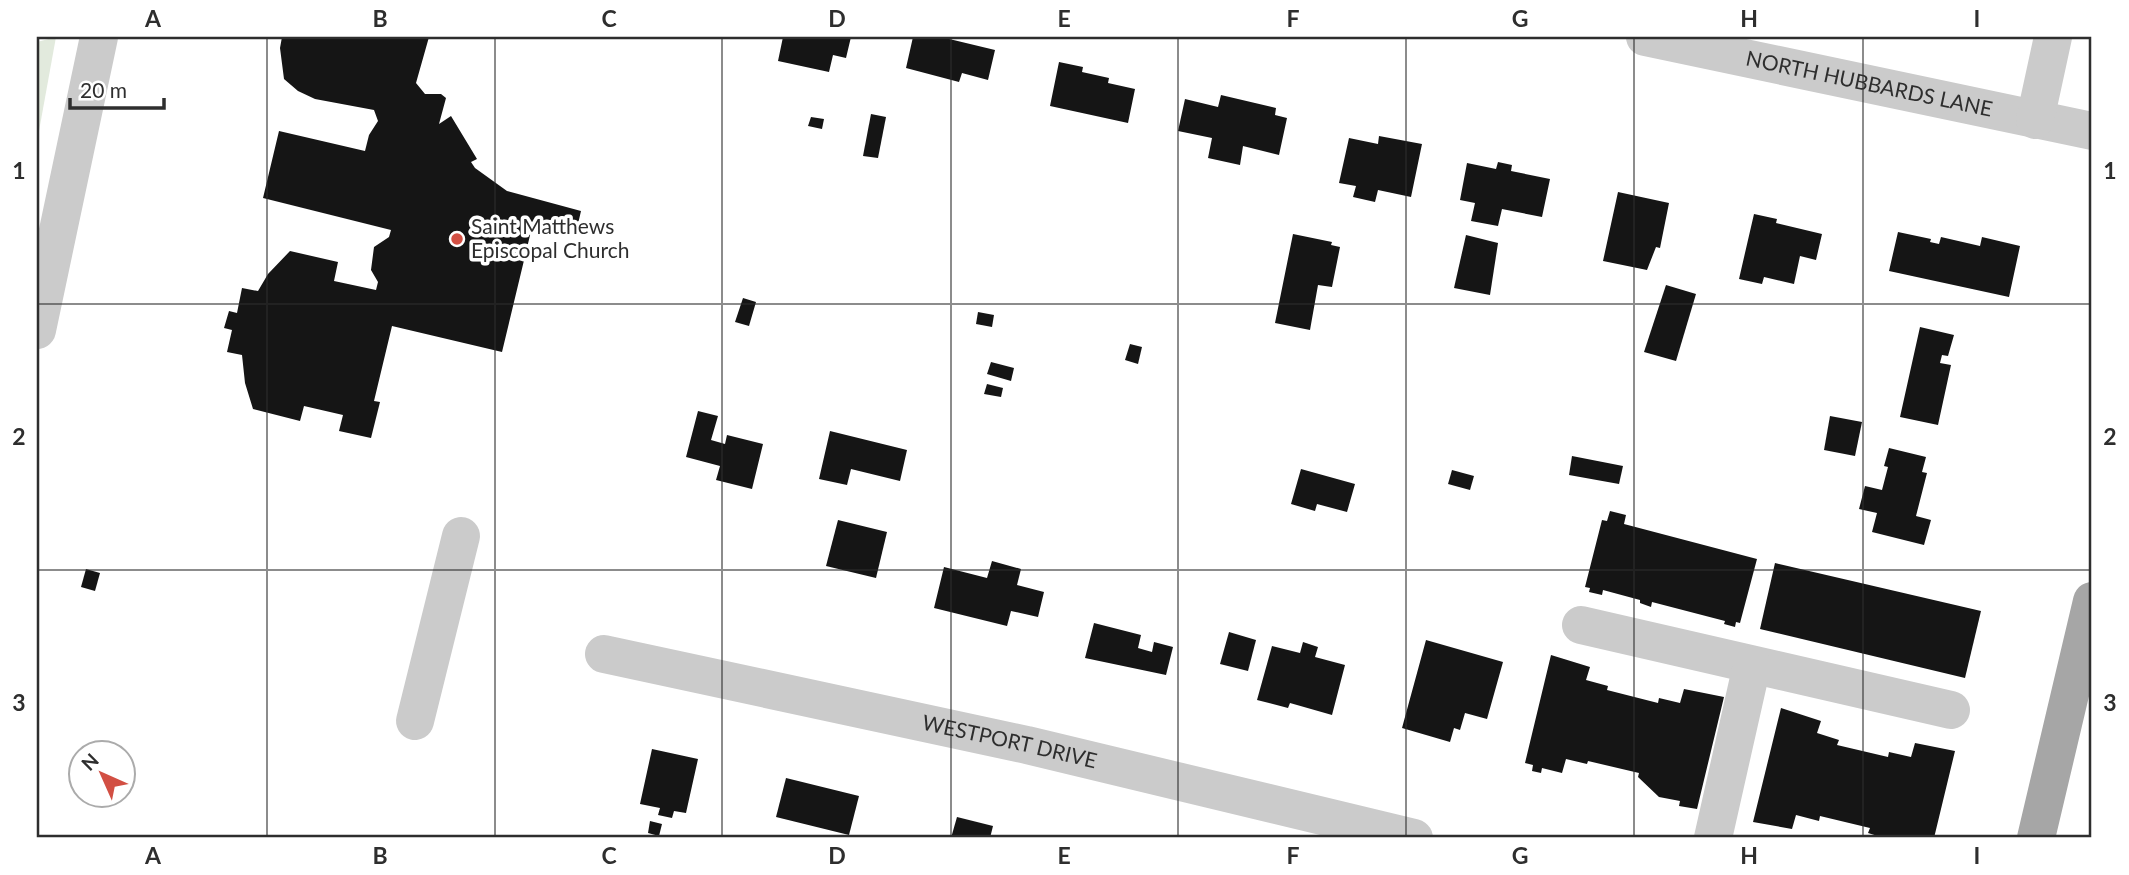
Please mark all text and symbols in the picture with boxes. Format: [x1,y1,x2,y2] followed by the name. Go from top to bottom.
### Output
[144,4,162,32] text: A
[372,4,388,32] text: B
[601,4,617,32] text: C
[828,4,846,32] text: D
[1057,4,1071,32] text: E
[1286,4,1300,32] text: F
[1512,4,1528,32] text: G
[1740,4,1758,32] text: H
[1974,4,1980,32] text: I
[1744,45,1995,121] street label: NORTH HUBBARDS LANE
[70,66,164,110] scale bar
[80,77,127,102] text: 20 m
[12,156,26,184] text: 1
[2103,156,2117,184] text: 1
[471,213,629,262] place label: Saint Matthews Episcopal Church
[449,231,465,247] marker: Saint Matthews Episcopal Church
[12,422,26,450] text: 2
[2103,422,2117,450] text: 2
[12,688,26,716] text: 3
[2103,688,2117,716] text: 3
[920,709,1100,772] street label: WESTPORT DRIVE
[66,738,136,808] north arrow
[76,748,103,775] text: N
[144,841,162,869] text: A
[372,841,388,869] text: B
[601,841,617,869] text: C
[828,841,846,869] text: D
[1057,841,1071,869] text: E
[1286,841,1300,869] text: F
[1512,841,1528,869] text: G
[1740,841,1758,869] text: H
[1974,841,1980,869] text: I

